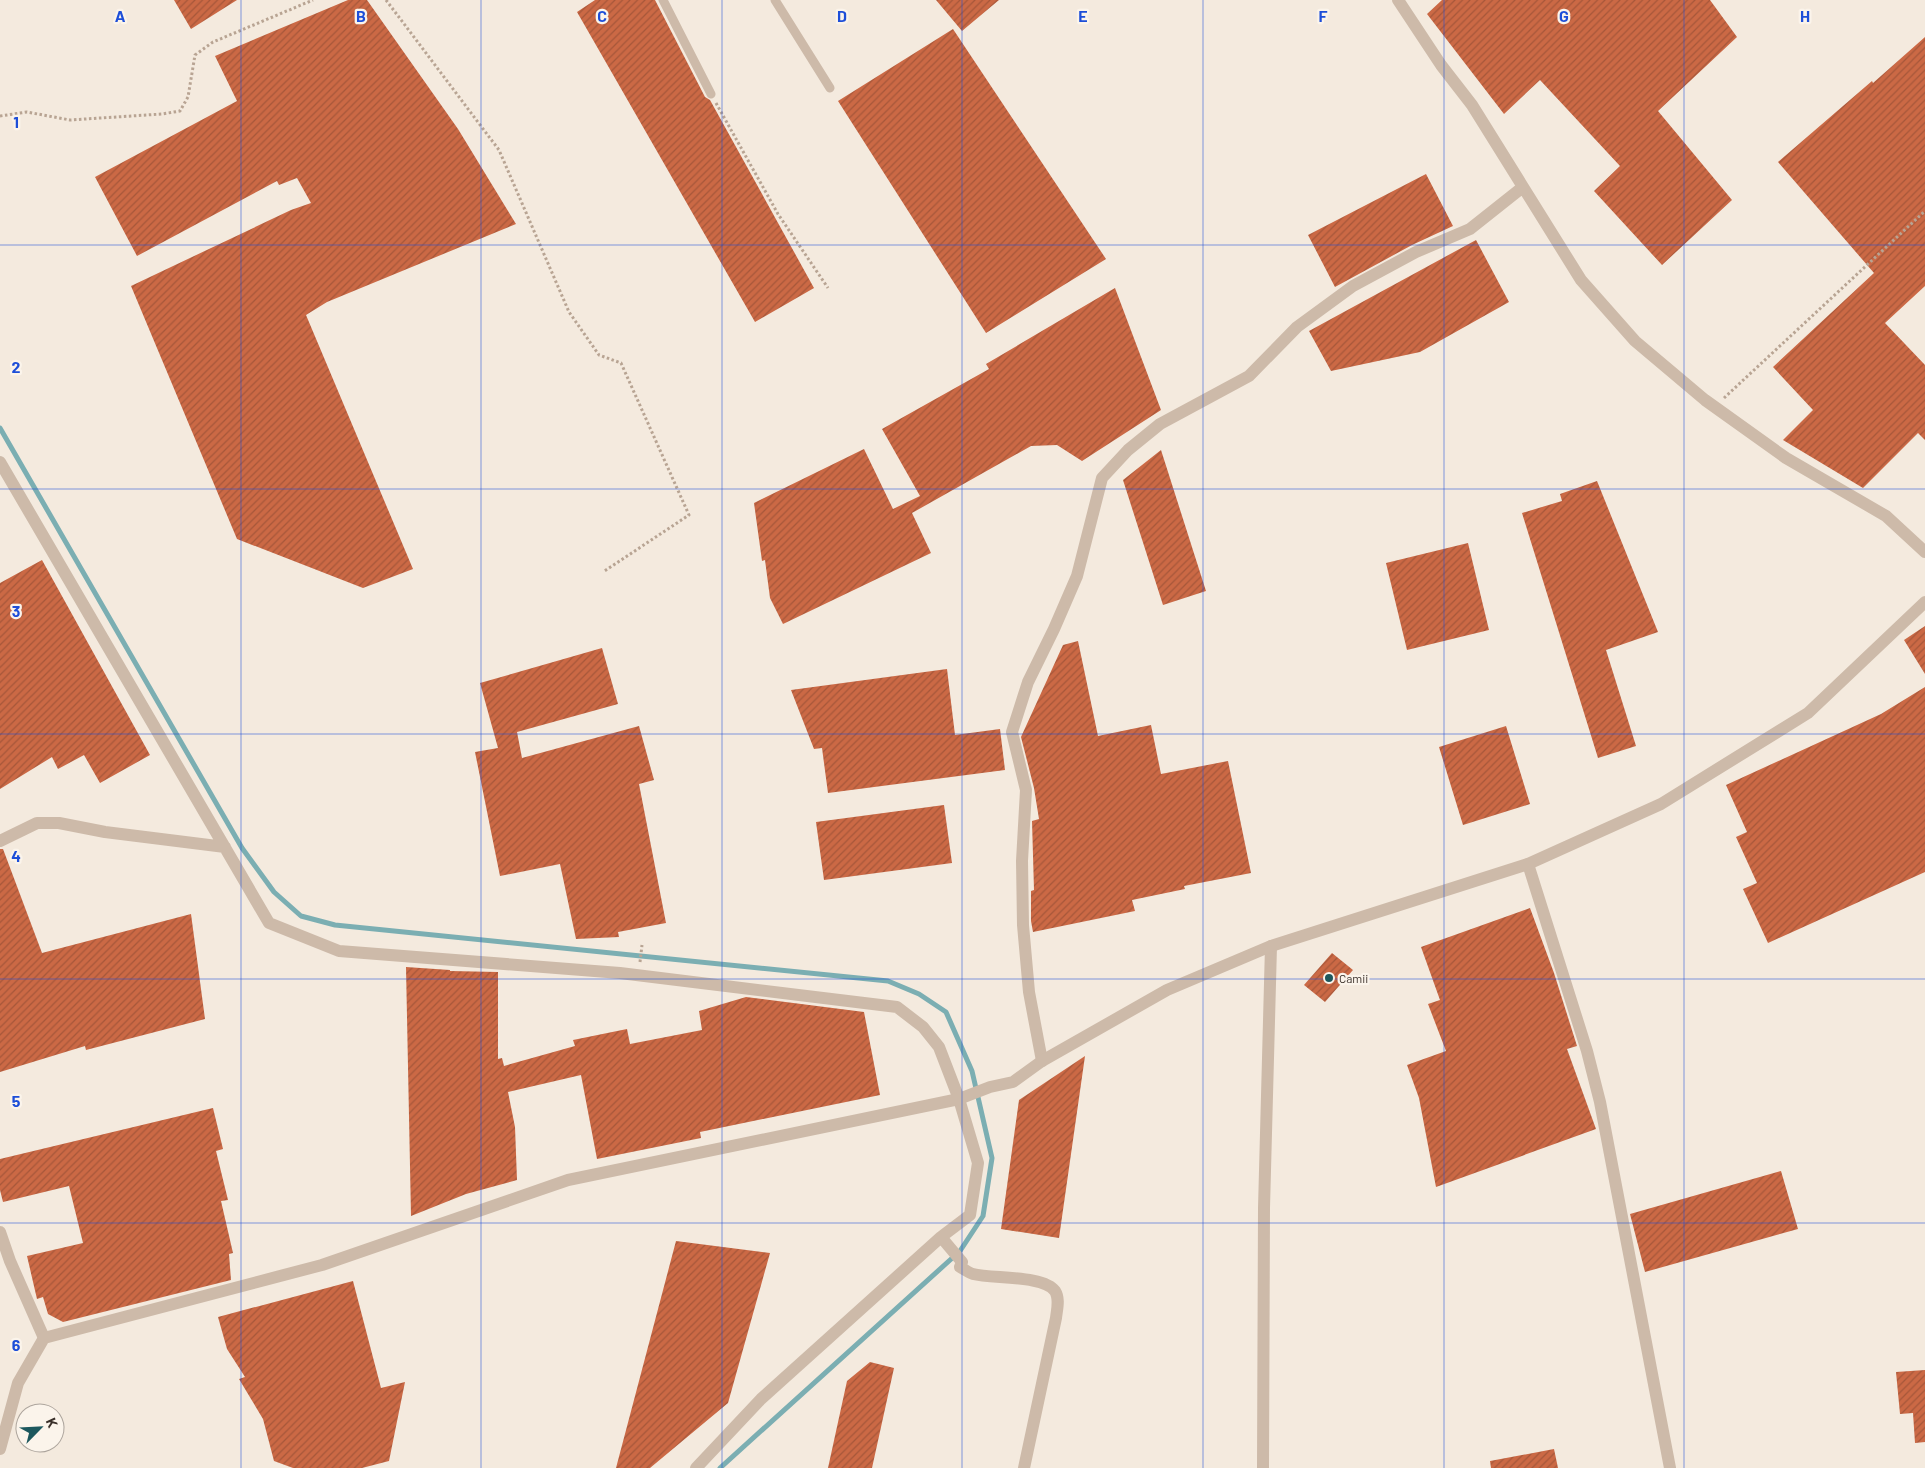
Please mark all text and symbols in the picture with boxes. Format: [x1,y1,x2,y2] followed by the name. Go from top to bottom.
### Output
[115,6,126,25] text: A
[356,6,366,25] text: B
[597,6,607,25] text: C
[837,6,847,25] text: D
[1078,6,1088,25] text: E
[1319,6,1328,25] text: F
[1559,6,1569,25] text: G
[1800,6,1810,25] text: H
[13,112,19,131] text: 1
[12,357,21,376] text: 2
[12,601,20,620] text: 3
[11,846,21,865] text: 4
[1339,971,1368,985] place label: Camii
[1323,972,1335,984] marker: Camii
[12,1091,21,1110] text: 5
[12,1335,21,1354] text: 6
[15,1403,65,1453] north arrow
[43,1415,62,1430] text: K

